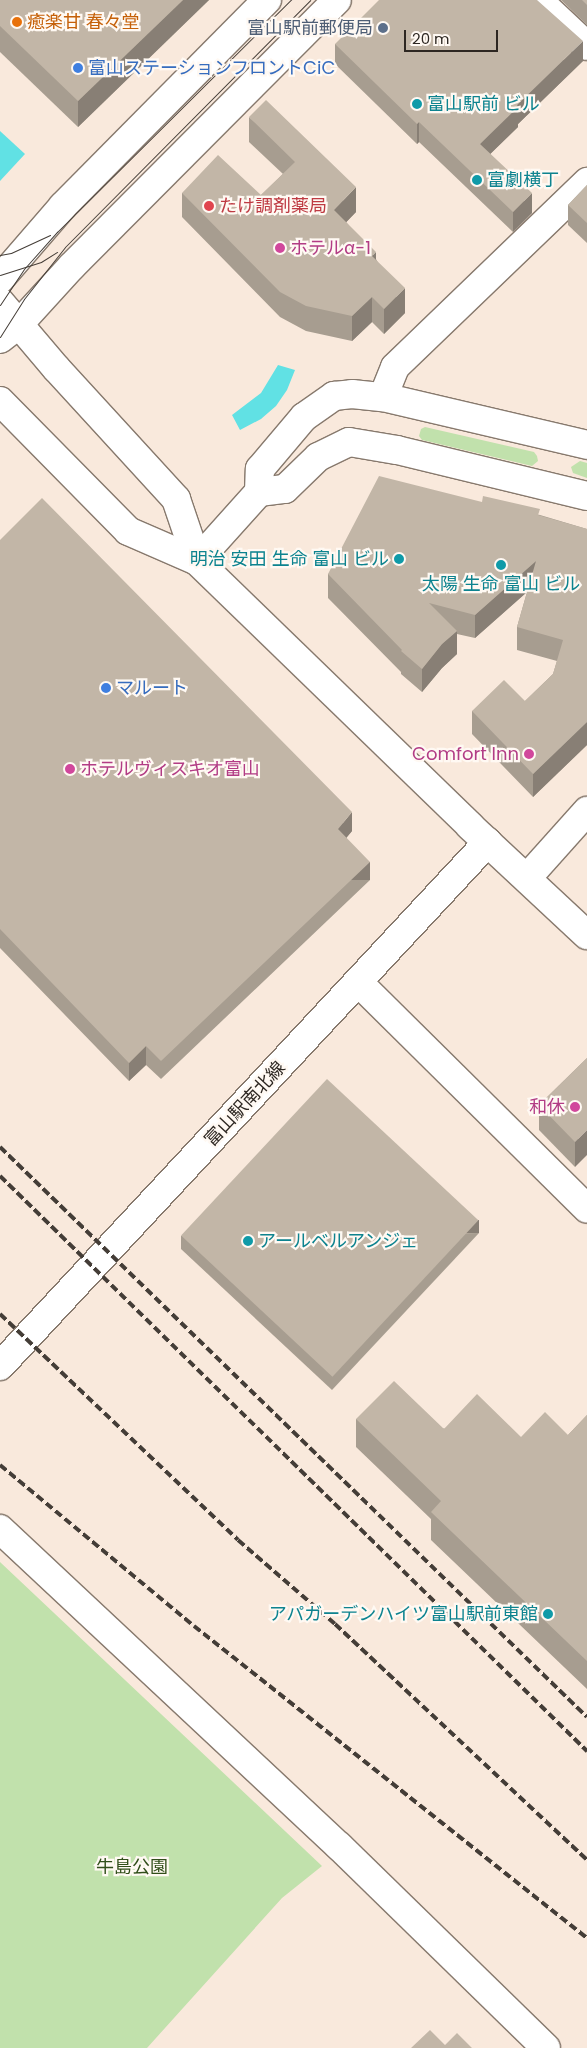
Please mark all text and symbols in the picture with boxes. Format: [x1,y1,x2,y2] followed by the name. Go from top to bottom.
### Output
[27,11,140,33] place label: 癒楽甘 春々堂
[11,16,23,28] marker: 癒楽甘 春々堂
[247,17,373,39] place label: 富山駅前郵便局
[407,20,501,52] scale bar
[377,22,389,34] marker: 富山駅前郵便局
[412,28,450,49] text: 20 m
[88,57,336,79] place label: 富山ステーションフロントCiC
[72,62,84,74] marker: 富山ステーションフロントCiC
[427,93,540,115] place label: 富山駅前 ビル
[411,98,423,110] marker: 富山駅前 ビル
[487,169,559,191] place label: 富劇横丁
[471,174,483,186] marker: 富劇横丁
[219,195,327,217] place label: たけ調剤薬局
[203,200,215,212] marker: たけ調剤薬局
[290,237,371,259] place label: ホテルα-1
[274,242,286,254] marker: ホテルα-1
[190,548,389,570] place label: 明治 安田 生命 富山 ビル
[393,553,405,565] marker: 明治 安田 生命 富山 ビル
[495,559,507,571] marker: 太陽 生命 富山 ビル
[422,573,580,595] place label: 太陽 生命 富山 ビル
[116,677,188,699] place label: マルート
[100,682,112,694] marker: マルート
[412,743,519,765] place label: Comfort Inn
[523,748,535,760] marker: Comfort Inn
[80,758,260,780] place label: ホテルヴィスキオ富山
[64,763,76,775] marker: ホテルヴィスキオ富山
[200,1057,290,1151] street label: 富山駅南北線
[529,1096,565,1118] place label: 和休
[569,1101,581,1113] marker: 和休
[258,1230,419,1252] place label: アールベルアンジェ
[242,1235,254,1247] marker: アールベルアンジェ
[268,1603,538,1625] place label: アパガーデンハイツ富山駅前東館
[542,1608,554,1620] marker: アパガーデンハイツ富山駅前東館
[96,1856,168,1878] park label: 牛島公園

